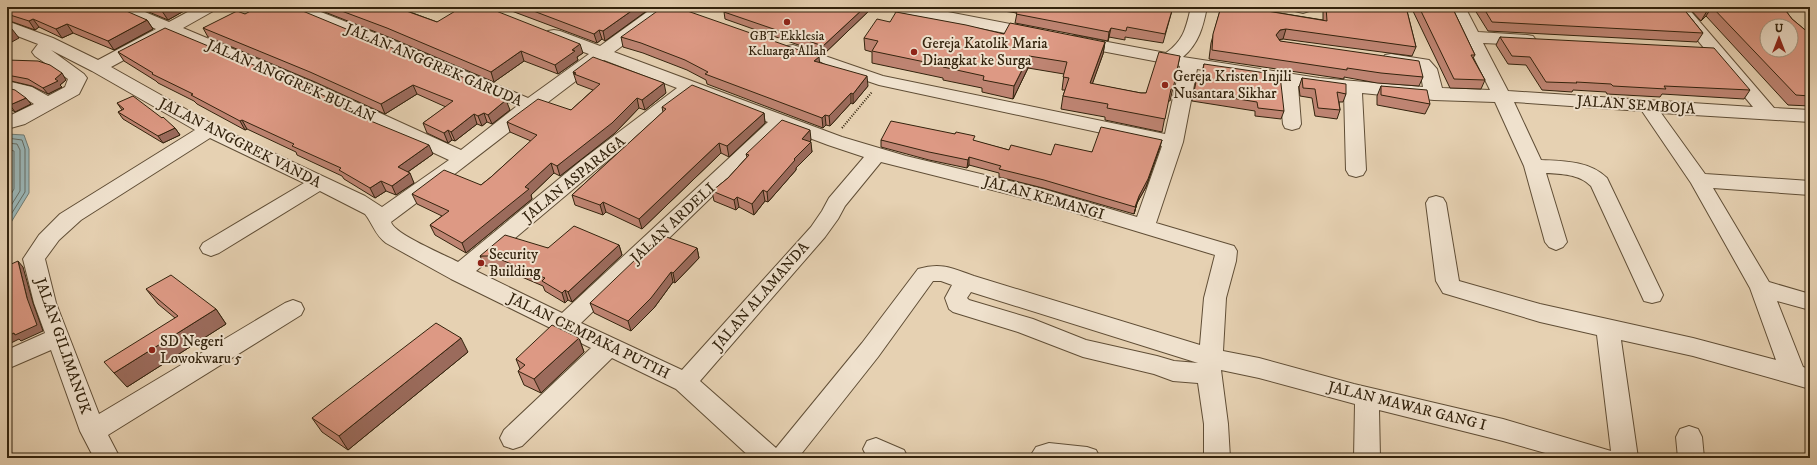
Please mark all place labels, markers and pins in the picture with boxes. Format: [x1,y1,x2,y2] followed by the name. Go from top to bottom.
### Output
[782,17,792,27] marker: GBT Ekklesia Keluarga Allah
[748,28,826,59] place label: GBT Ekklesia Keluarga Allah
[922,34,1048,70] place label: Gereja Katolik Maria Diangkat ke Surga
[909,47,919,57] marker: Gereja Katolik Maria Diangkat ke Surga
[1173,67,1292,103] place label: Gereja Kristen Injili Nusantara Sikhar
[1160,80,1170,90] marker: Gereja Kristen Injili Nusantara Sikhar
[489,245,541,281] place label: Security Building
[476,258,486,268] marker: Security Building
[160,332,242,368] place label: SD Negeri Lowokwaru 5
[147,345,157,355] marker: SD Negeri Lowokwaru 5

